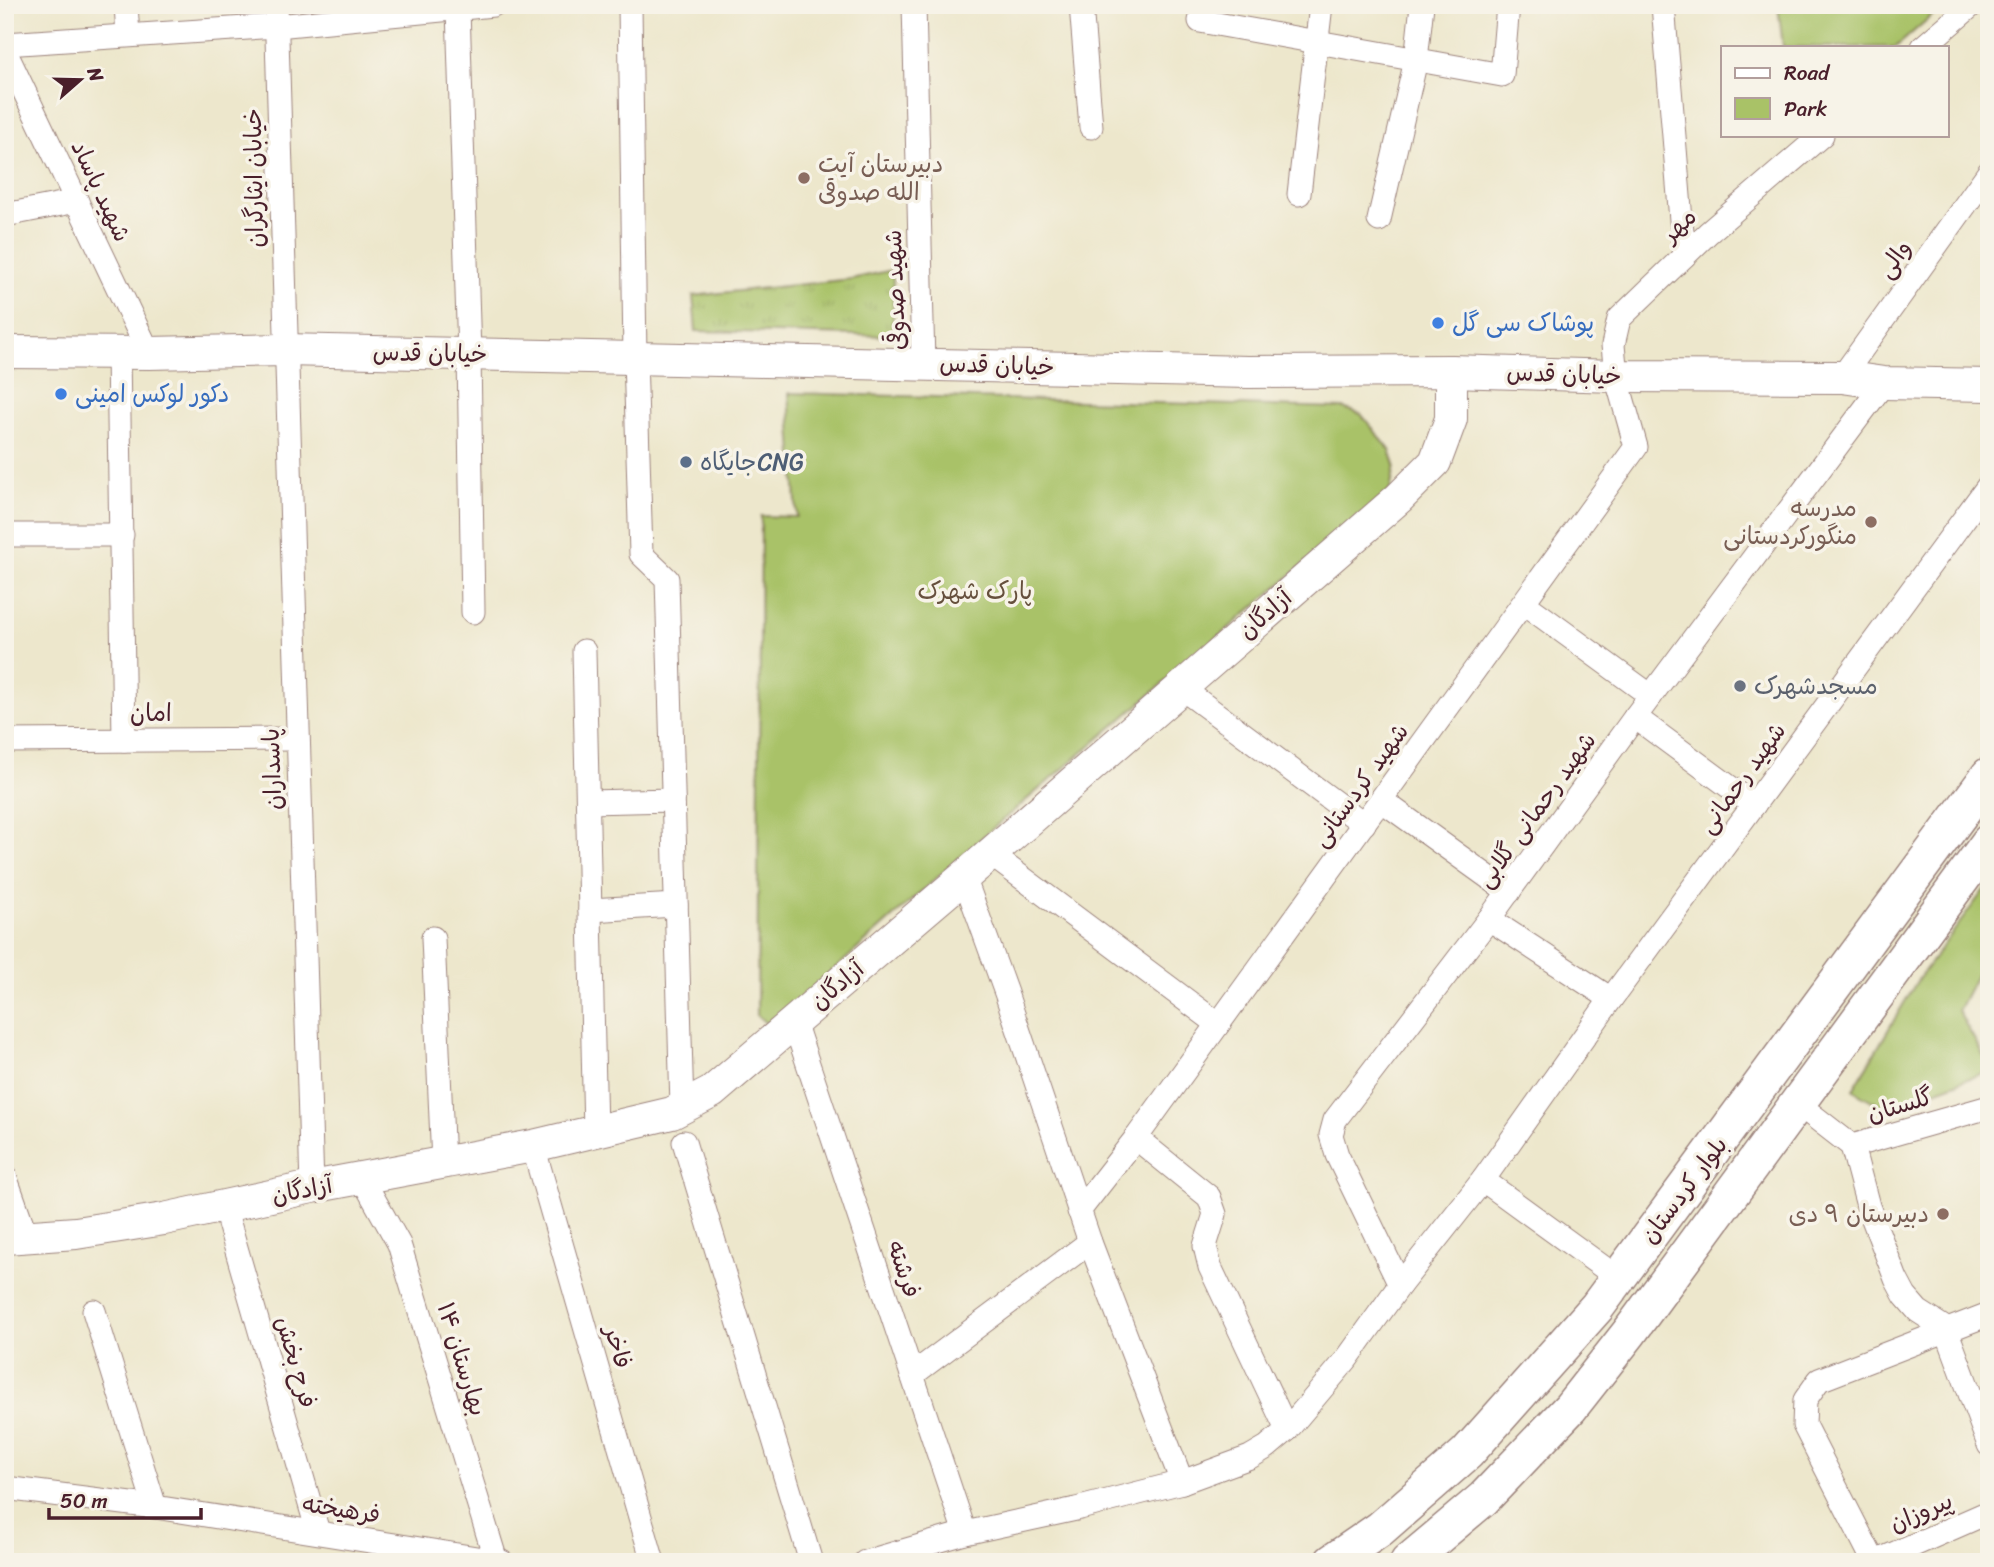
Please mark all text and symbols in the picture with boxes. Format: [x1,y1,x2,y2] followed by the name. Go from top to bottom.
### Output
[46,46,116,116] north arrow
[1721,46,1948,136] legend
[1784,54,1831,92] text: Road
[77,62,114,87] text: N
[1784,90,1827,128] text: Park
[232,108,276,248] street label: خیابان ایثارگران
[59,133,143,249] street label: شهید پاساد
[818,143,943,213] place label: دبیرستان آیت الله صدوقی
[796,170,812,186] marker: دبیرستان آیت الله صدوقی
[1650,197,1707,254] street label: مهر
[872,229,918,351] street label: شهید صدوقی
[1865,230,1923,288] street label: والی
[1452,302,1594,344] place label: پوشاک سی گل
[1430,315,1446,331] marker: پوشاک سی گل
[372,331,488,375] street label: خیابان قدس
[939,342,1055,388] street label: خیابان قدس
[1506,351,1622,397] street label: خیابان قدس
[75,373,229,415] place label: دکور لوکس امینی
[53,386,69,402] marker: دکور لوکس امینی
[700,441,804,483] place label: جایگاهCNG
[678,454,694,470] marker: جایگاهCNG
[1723,487,1857,557] place label: مدرسه منگورکردستانی
[1863,514,1879,530] marker: مدرسه منگورکردستانی
[918,570,1032,612] park label: پارک شهرک
[1228,577,1303,650] street label: آزادگان
[1754,665,1878,707] place label: مسجدشهرک
[1732,678,1748,694] marker: مسجدشهرک
[130,692,172,734] street label: امان
[1687,713,1797,843] street label: شهید رحمانی
[1300,714,1420,856] street label: شهید کردستانی
[1465,723,1607,897] street label: شهید رحمانی گلابی
[250,727,294,811] street label: پاسداران
[800,949,875,1021] street label: آزادگان
[1862,1076,1938,1134] street label: گلستان
[1629,1127,1739,1253] street label: بلوار کردستان
[268,1163,337,1216] street label: آزادگان
[1789,1193,1929,1235] place label: دبیرستان ۹ دی
[1935,1206,1951,1222] marker: دبیرستان ۹ دی
[875,1235,933,1303] street label: فرشته
[425,1297,499,1421] street label: بهارستان ۱۴
[263,1311,329,1413] street label: فرح بخش
[591,1319,644,1373] street label: فاخر
[49,1476,201,1520] scale bar
[1883,1480,1959,1544] street label: پیروزان
[60,1482,108,1520] text: 50 m
[299,1482,383,1536] street label: فرهیخته

